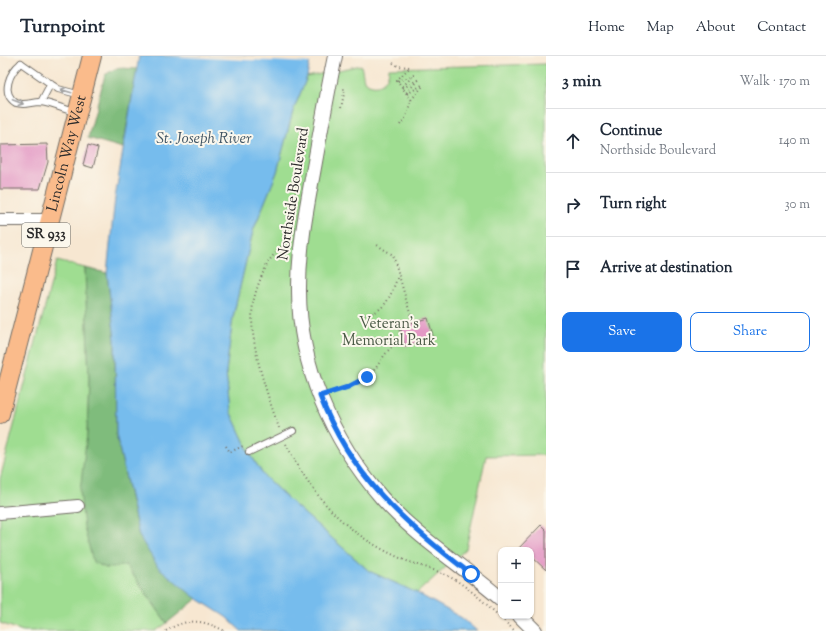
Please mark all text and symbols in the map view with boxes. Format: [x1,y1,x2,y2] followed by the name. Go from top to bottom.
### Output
[20,14,105,41] text: Turnpoint
[588,18,625,38] text: Home
[647,18,674,38] text: Map
[696,18,735,38] text: About
[757,18,806,38] text: Contact
[562,70,601,94] text: 3 min
[740,73,810,91] text: Walk · 170 m
[59,87,72,94] one-way arrow
[42,93,92,214] street label: Lincoln Way West
[12,98,24,106] one-way arrow
[600,121,662,142] text: Continue
[273,126,315,262] street label: Northside Boulevard
[156,128,252,151] water label: St. Joseph River
[562,130,584,152] icon: ahead
[779,132,810,150] text: 140 m
[600,142,716,160] text: Northside Boulevard
[562,194,584,216] icon: right
[600,194,666,215] text: Turn right
[784,196,810,214] text: 30 m
[22,223,70,247] road number: SR 933
[562,258,584,280] icon: arrive
[600,258,733,279] text: Arrive at destination
[562,312,682,352] button: Save
[690,312,810,352] button: Share
[342,314,436,352] park label: Veteran's Memorial Park
[358,368,376,386] route end
[498,547,534,619] map controls
[498,547,534,583] button: +
[462,565,480,583] route start
[498,583,534,619] button: −

